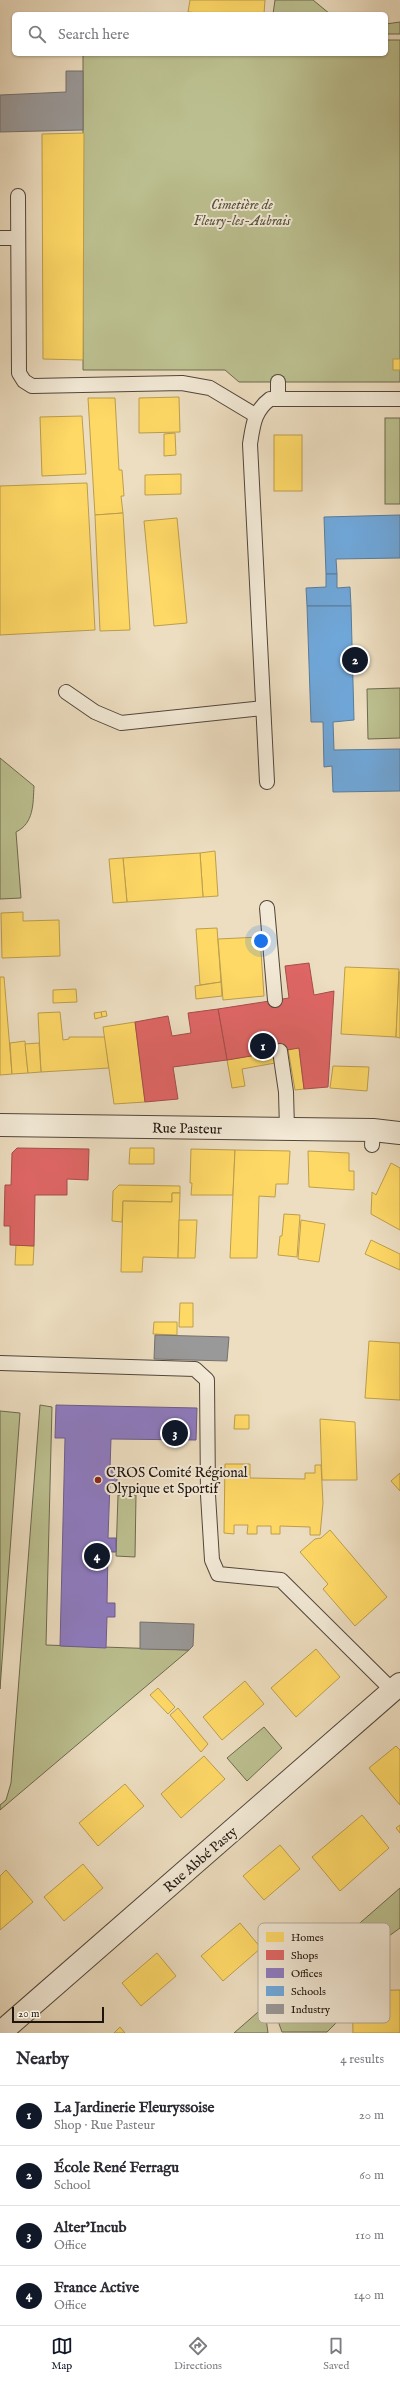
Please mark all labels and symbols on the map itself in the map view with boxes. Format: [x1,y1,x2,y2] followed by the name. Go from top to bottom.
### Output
[193,196,292,230] park label: Cimetière de Fleury-les-Aubrais
[342,645,368,675] pin: 2
[251,931,271,951] your location
[250,1031,276,1061] pin: 1
[152,1119,222,1139] street label: Rue Pasteur
[162,1418,188,1448] pin: 3
[106,1464,248,1498] place label: CROS Comité Régional Olypique et Sportif
[93,1475,103,1485] marker: CROS Comité Régional Olypique et Sportif
[84,1541,110,1571] pin: 4
[160,1823,241,1897] street label: Rue Abbé Pasty
[258,1923,390,2023] legend
[291,1931,324,1945] text: Homes
[291,1949,318,1963] text: Shops
[291,1967,322,1981] text: Offices
[291,1985,326,1999] text: Schools
[291,2003,331,2017] text: Industry
[12,2005,104,2024] scale bar

